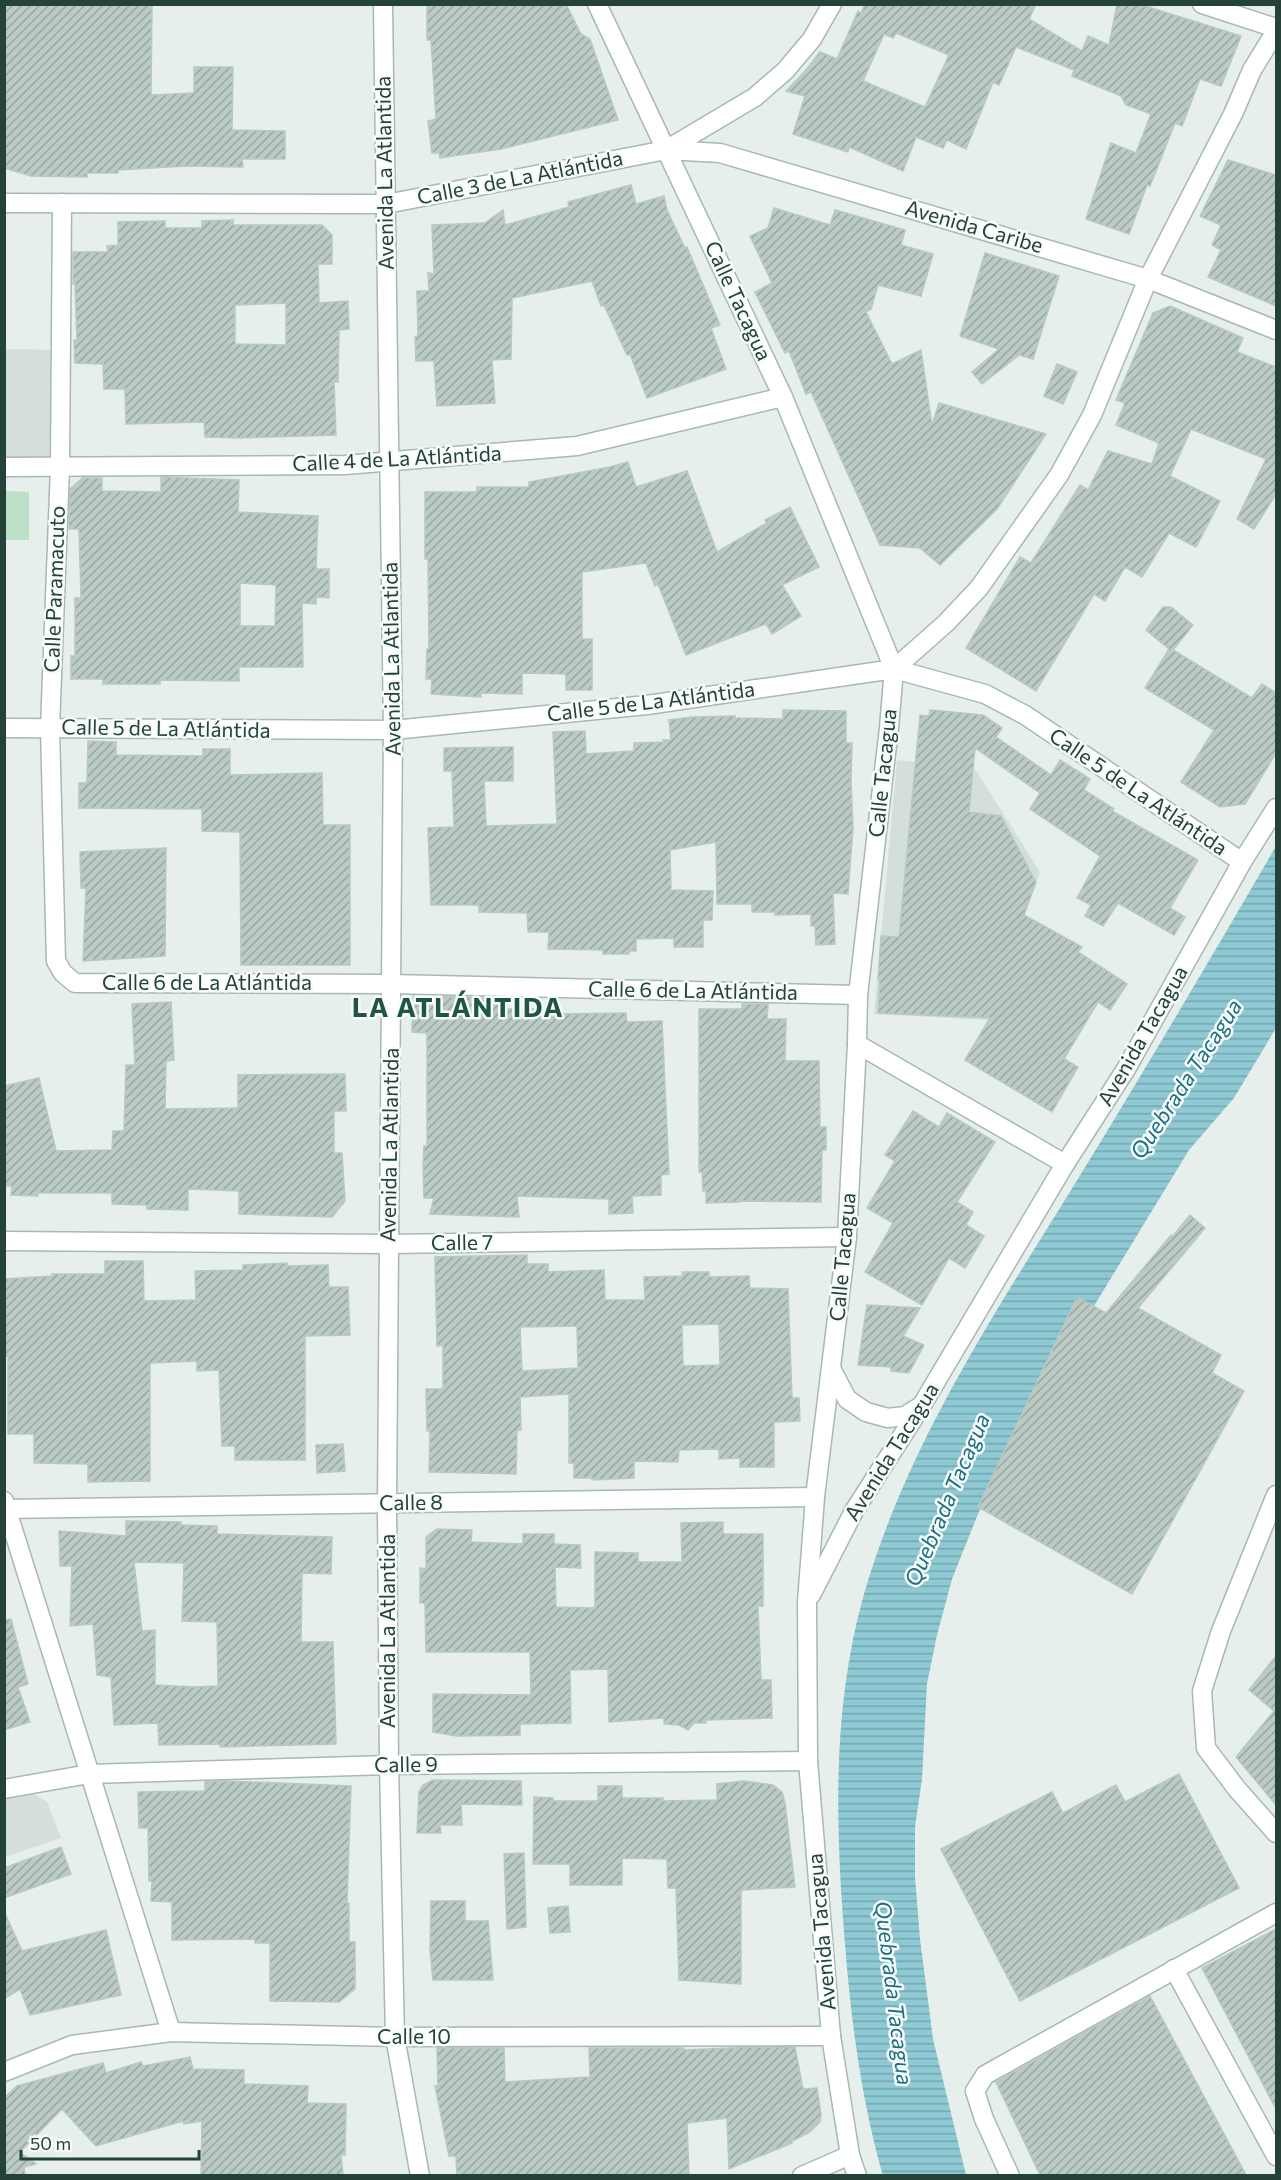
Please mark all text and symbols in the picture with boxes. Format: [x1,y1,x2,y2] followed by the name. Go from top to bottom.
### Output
[369,76,398,270] street label: Avenida La Atlantida
[415,144,625,209] street label: Calle 3 de La Atlántida
[903,194,1046,257] street label: Avenida Caribe
[701,237,778,364] street label: Calle Tacagua
[292,440,502,475] street label: Calle 4 de La Atlántida
[38,505,69,673] street label: Calle Paramacuto
[376,562,405,756] street label: Avenida La Atlantida
[546,675,756,726] street label: Calle 5 de La Atlántida
[862,707,901,838] street label: Calle Tacagua
[61,713,271,742] street label: Calle 5 de La Atlántida
[1045,722,1233,860] street label: Calle 5 de La Atlántida
[1091,961,1192,1110] street label: Avenida Tacagua
[102,969,312,994] street label: Calle 6 de La Atlántida
[588,975,798,1004] street label: Calle 6 de La Atlántida
[352,990,564,1023] district label: LA ATLÁNTIDA
[1124,994,1247,1164] water label: Quebrada Tacagua
[374,1048,403,1242] street label: Avenida La Atlantida
[823,1191,860,1322] street label: Calle Tacagua
[431,1228,493,1255] street label: Calle 7
[838,1378,943,1525] street label: Avenida Tacagua
[898,1409,995,1590] water label: Quebrada Tacagua
[379,1488,443,1515] street label: Calle 8
[374,1534,399,1728] street label: Avenida La Atlantida
[374,1750,438,1777] street label: Calle 9
[801,1852,840,2012] street label: Avenida Tacagua
[870,1899,919,2086] water label: Quebrada Tacagua
[377,2023,451,2048] street label: Calle 10
[21,2123,200,2161] scale bar
[30,2132,71,2154] text: 50 m

